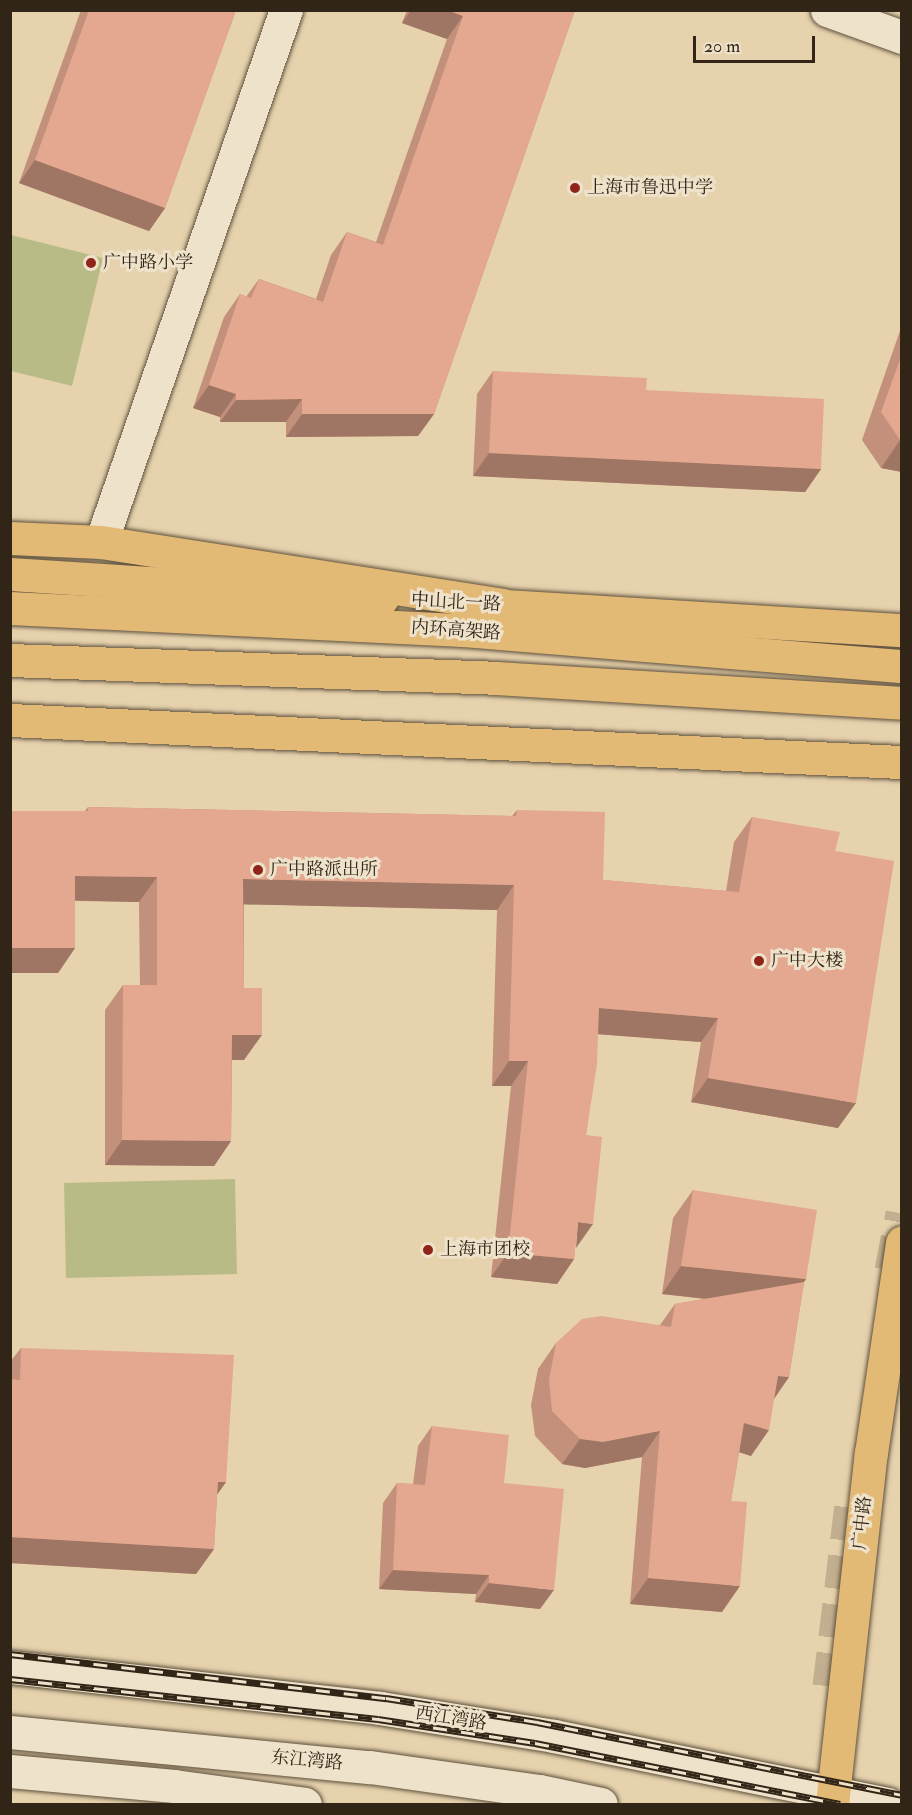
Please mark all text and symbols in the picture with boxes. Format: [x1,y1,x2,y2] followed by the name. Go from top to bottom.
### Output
[696,24,818,62] scale bar
[704,35,740,58] text: 20 m
[587,177,713,199] place label: 上海市鲁迅中学
[568,181,582,195] marker: 上海市鲁迅中学
[103,252,193,274] place label: 广中路小学
[84,256,98,270] marker: 广中路小学
[410,590,502,616] street label: 中山北一路
[410,617,502,645] street label: 内环高架路
[270,859,378,881] place label: 广中路派出所
[251,863,265,877] marker: 广中路派出所
[771,950,843,972] place label: 广中大楼
[752,954,766,968] marker: 广中大楼
[440,1239,530,1261] place label: 上海市团校
[421,1243,435,1257] marker: 上海市团校
[849,1495,877,1551] street label: 广中路
[414,1703,488,1735] street label: 西江湾路
[270,1747,344,1775] street label: 东江湾路

